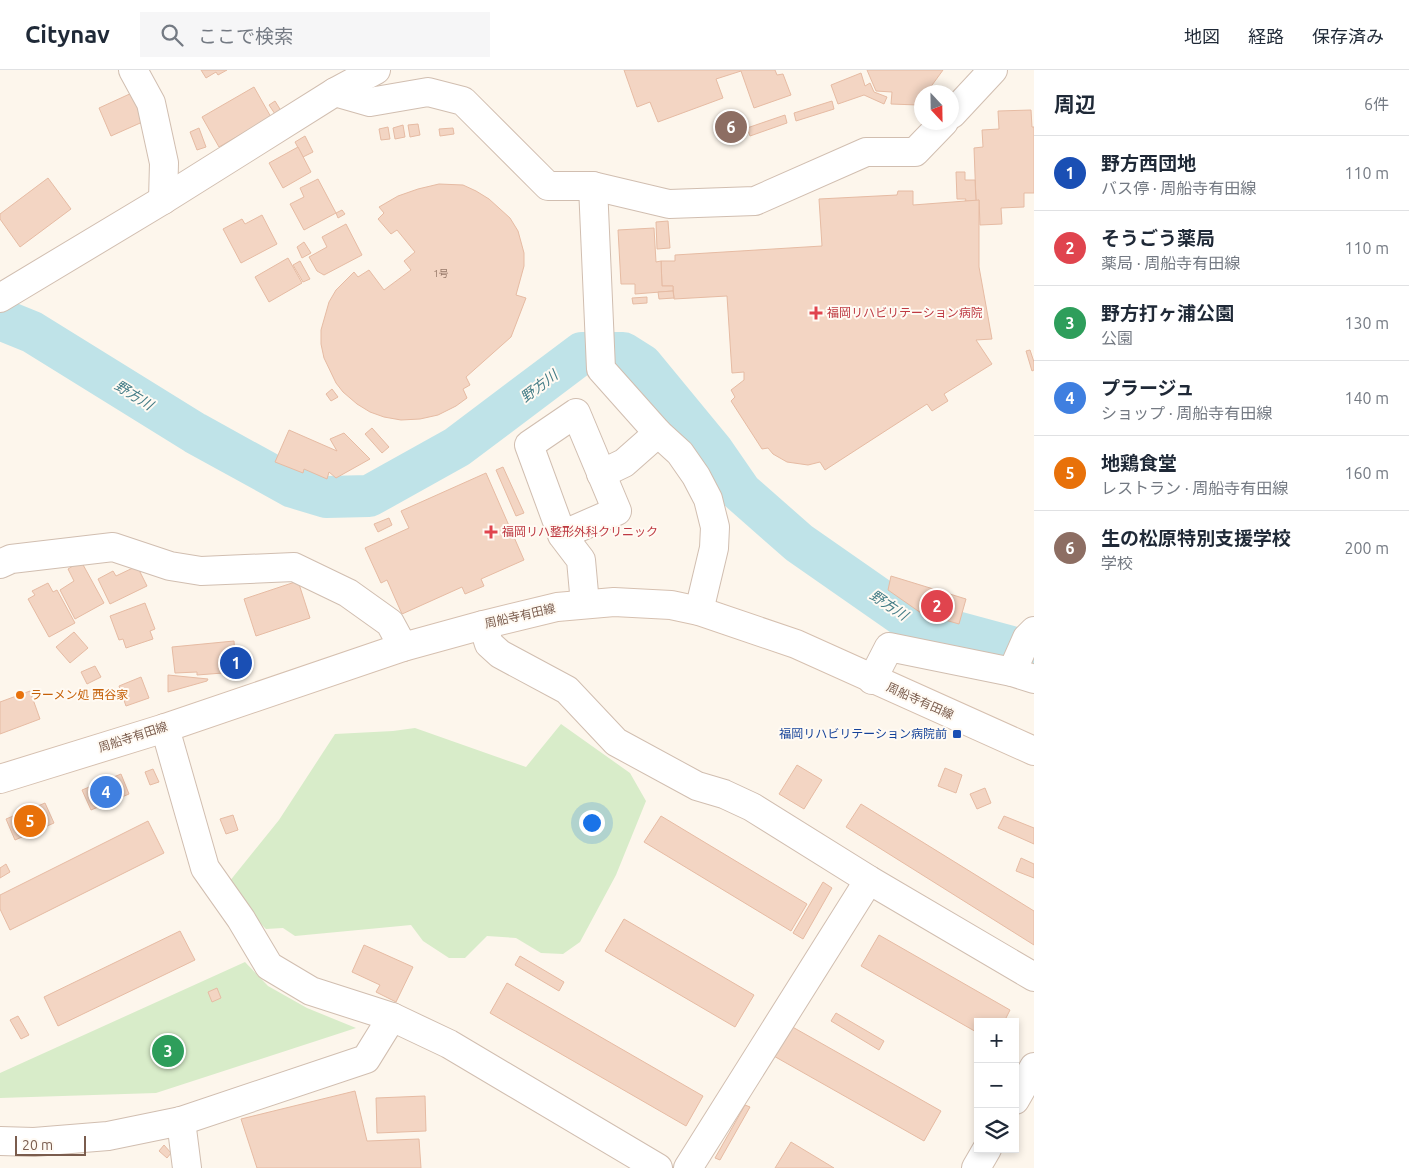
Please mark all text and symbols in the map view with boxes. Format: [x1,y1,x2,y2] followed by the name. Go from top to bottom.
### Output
[140,12,490,57] search box
[25,21,110,48] text: Citynav
[158,21,186,49] icon: search
[198,25,293,47] text: ここで検索
[1184,26,1220,46] text: 地図
[1248,26,1284,46] text: 経路
[1312,26,1384,46] text: 保存済み
[914,85,959,130] north arrow
[1054,92,1096,116] text: 周辺
[1364,95,1389,113] text: 6件
[715,108,747,146] pin: 6
[1101,152,1196,174] text: 野方西団地
[1065,164,1075,182] text: 1
[1344,164,1389,182] text: 110 m
[1101,179,1256,197] text: バス停 · 周船寺有田線
[1101,227,1215,249] text: そうごう薬局
[1065,239,1075,257] text: 2
[1344,239,1389,257] text: 110 m
[1101,254,1240,272] text: 薬局 · 周船寺有田線
[433,268,449,279] house number: 1号
[1101,302,1234,324] text: 野方打ヶ浦公園
[809,306,823,320] marker: 福岡リハビリテーション病院
[827,306,983,319] place label: 福岡リハビリテーション病院
[1065,314,1075,332] text: 3
[1344,314,1389,332] text: 130 m
[1101,329,1133,347] text: 公園
[517,366,562,405] water label: 野方川
[112,377,158,414] water label: 野方川
[1101,377,1194,399] text: プラージュ
[1065,389,1075,407] text: 4
[1344,389,1389,407] text: 140 m
[1101,404,1272,422] text: ショップ · 周船寺有田線
[1101,452,1177,474] text: 地鶏食堂
[1065,464,1075,482] text: 5
[1344,464,1389,482] text: 160 m
[1101,479,1288,497] text: レストラン · 周船寺有田線
[484,525,498,539] marker: 福岡リハ整形外科クリニック
[502,525,658,538] place label: 福岡リハ整形外科クリニック
[1101,527,1291,549] text: 生の松原特別支援学校
[1065,539,1075,557] text: 6
[1344,539,1389,557] text: 200 m
[1101,554,1133,572] text: 学校
[867,587,913,624] water label: 野方川
[921,587,953,625] pin: 2
[483,601,556,630] street label: 周船寺有田線
[220,644,252,682] pin: 1
[885,680,956,721] street label: 周船寺有田線
[30,688,128,701] place label: ラーメン処 西谷家
[14,689,26,701] marker: ラーメン処 西谷家
[97,719,169,754] street label: 周船寺有田線
[779,727,947,740] place label: 福岡リハビリテーション病院前
[951,728,963,740] marker: 福岡リハビリテーション病院前
[90,773,122,811] pin: 4
[14,802,46,840] pin: 5
[579,810,605,836] your location
[974,1018,1019,1153] map controls
[974,1018,1019,1063] button: +
[152,1032,184,1070] pin: 3
[974,1063,1019,1108] button: −
[974,1108,1019,1153] button: layers
[15,1133,86,1156] scale bar
[22,1137,53,1153] text: 20 m

